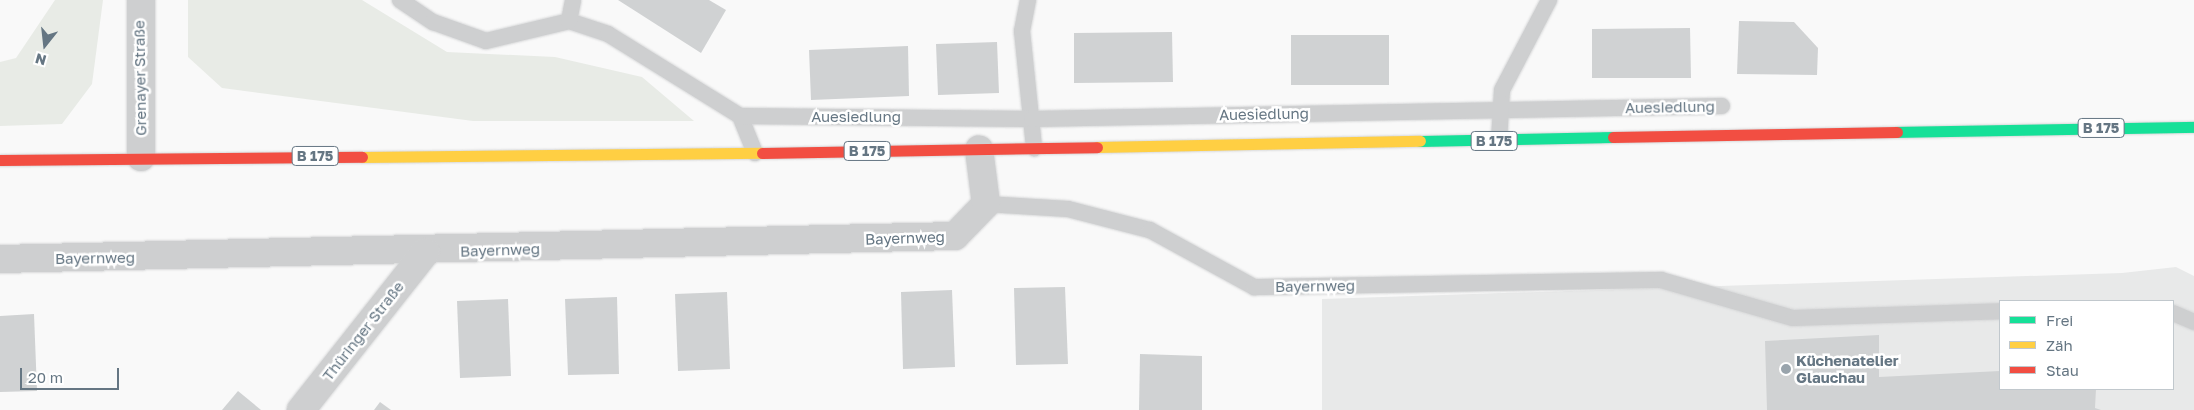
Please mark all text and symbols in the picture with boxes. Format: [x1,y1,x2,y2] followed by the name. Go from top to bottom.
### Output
[20,20,70,70] north arrow
[130,20,150,136] street label: Grenayer Straße
[33,50,48,70] text: N
[1625,97,1715,117] street label: Auesiedlung
[1219,104,1309,124] street label: Auesiedlung
[811,108,901,126] street label: Auesiedlung
[2077,116,2125,140] road number: B 175
[1470,130,1518,152] road number: B 175
[843,140,891,162] road number: B 175
[291,144,339,168] road number: B 175
[865,228,945,248] street label: Bayernweg
[460,240,540,260] street label: Bayernweg
[55,248,135,268] street label: Bayernweg
[1275,276,1355,296] street label: Bayernweg
[319,278,407,384] street label: Thüringer Straße
[1999,300,2174,390] legend
[2046,311,2073,329] text: Frei
[2046,336,2073,354] text: Zäh
[1796,351,1899,386] place label: Küchenatelier Glauchau
[22,358,121,390] scale bar
[2046,361,2079,379] text: Stau
[1780,363,1792,375] marker: Küchenatelier Glauchau
[28,368,63,386] text: 20 m

